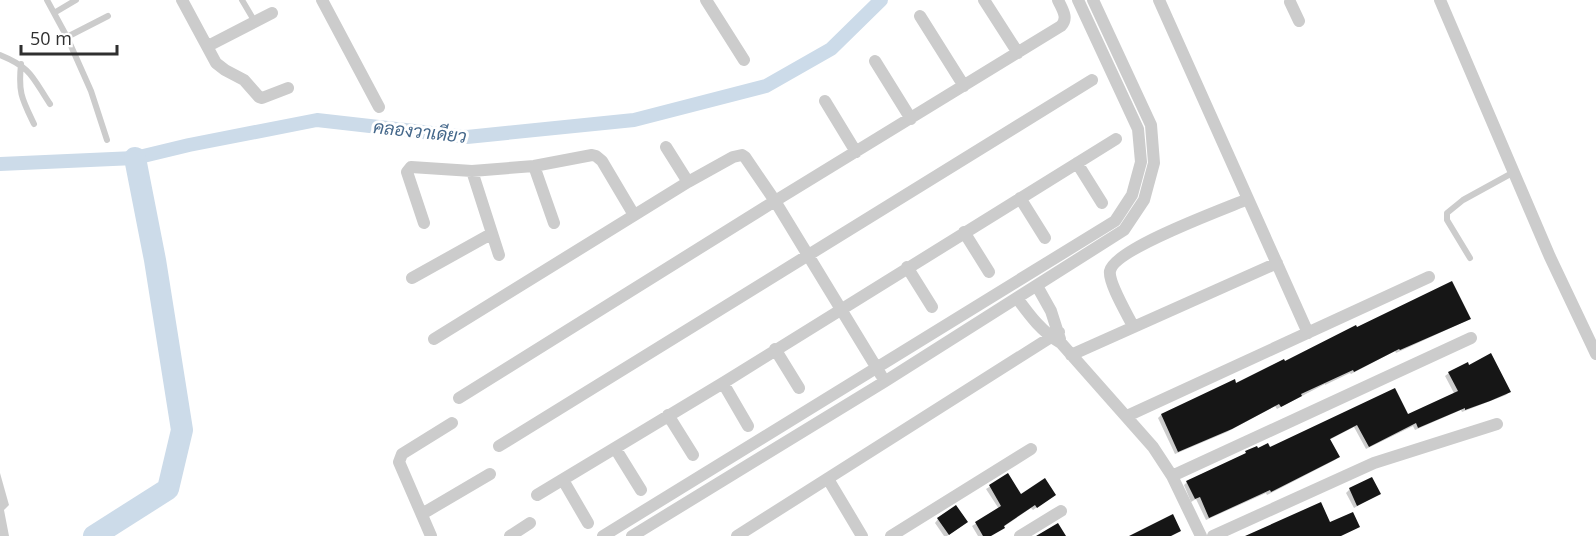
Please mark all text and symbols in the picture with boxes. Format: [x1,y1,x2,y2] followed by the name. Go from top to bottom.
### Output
[21,18,117,56] scale bar
[30,26,72,50] text: 50 m
[372,114,468,148] water label: คลองวาเดียว

